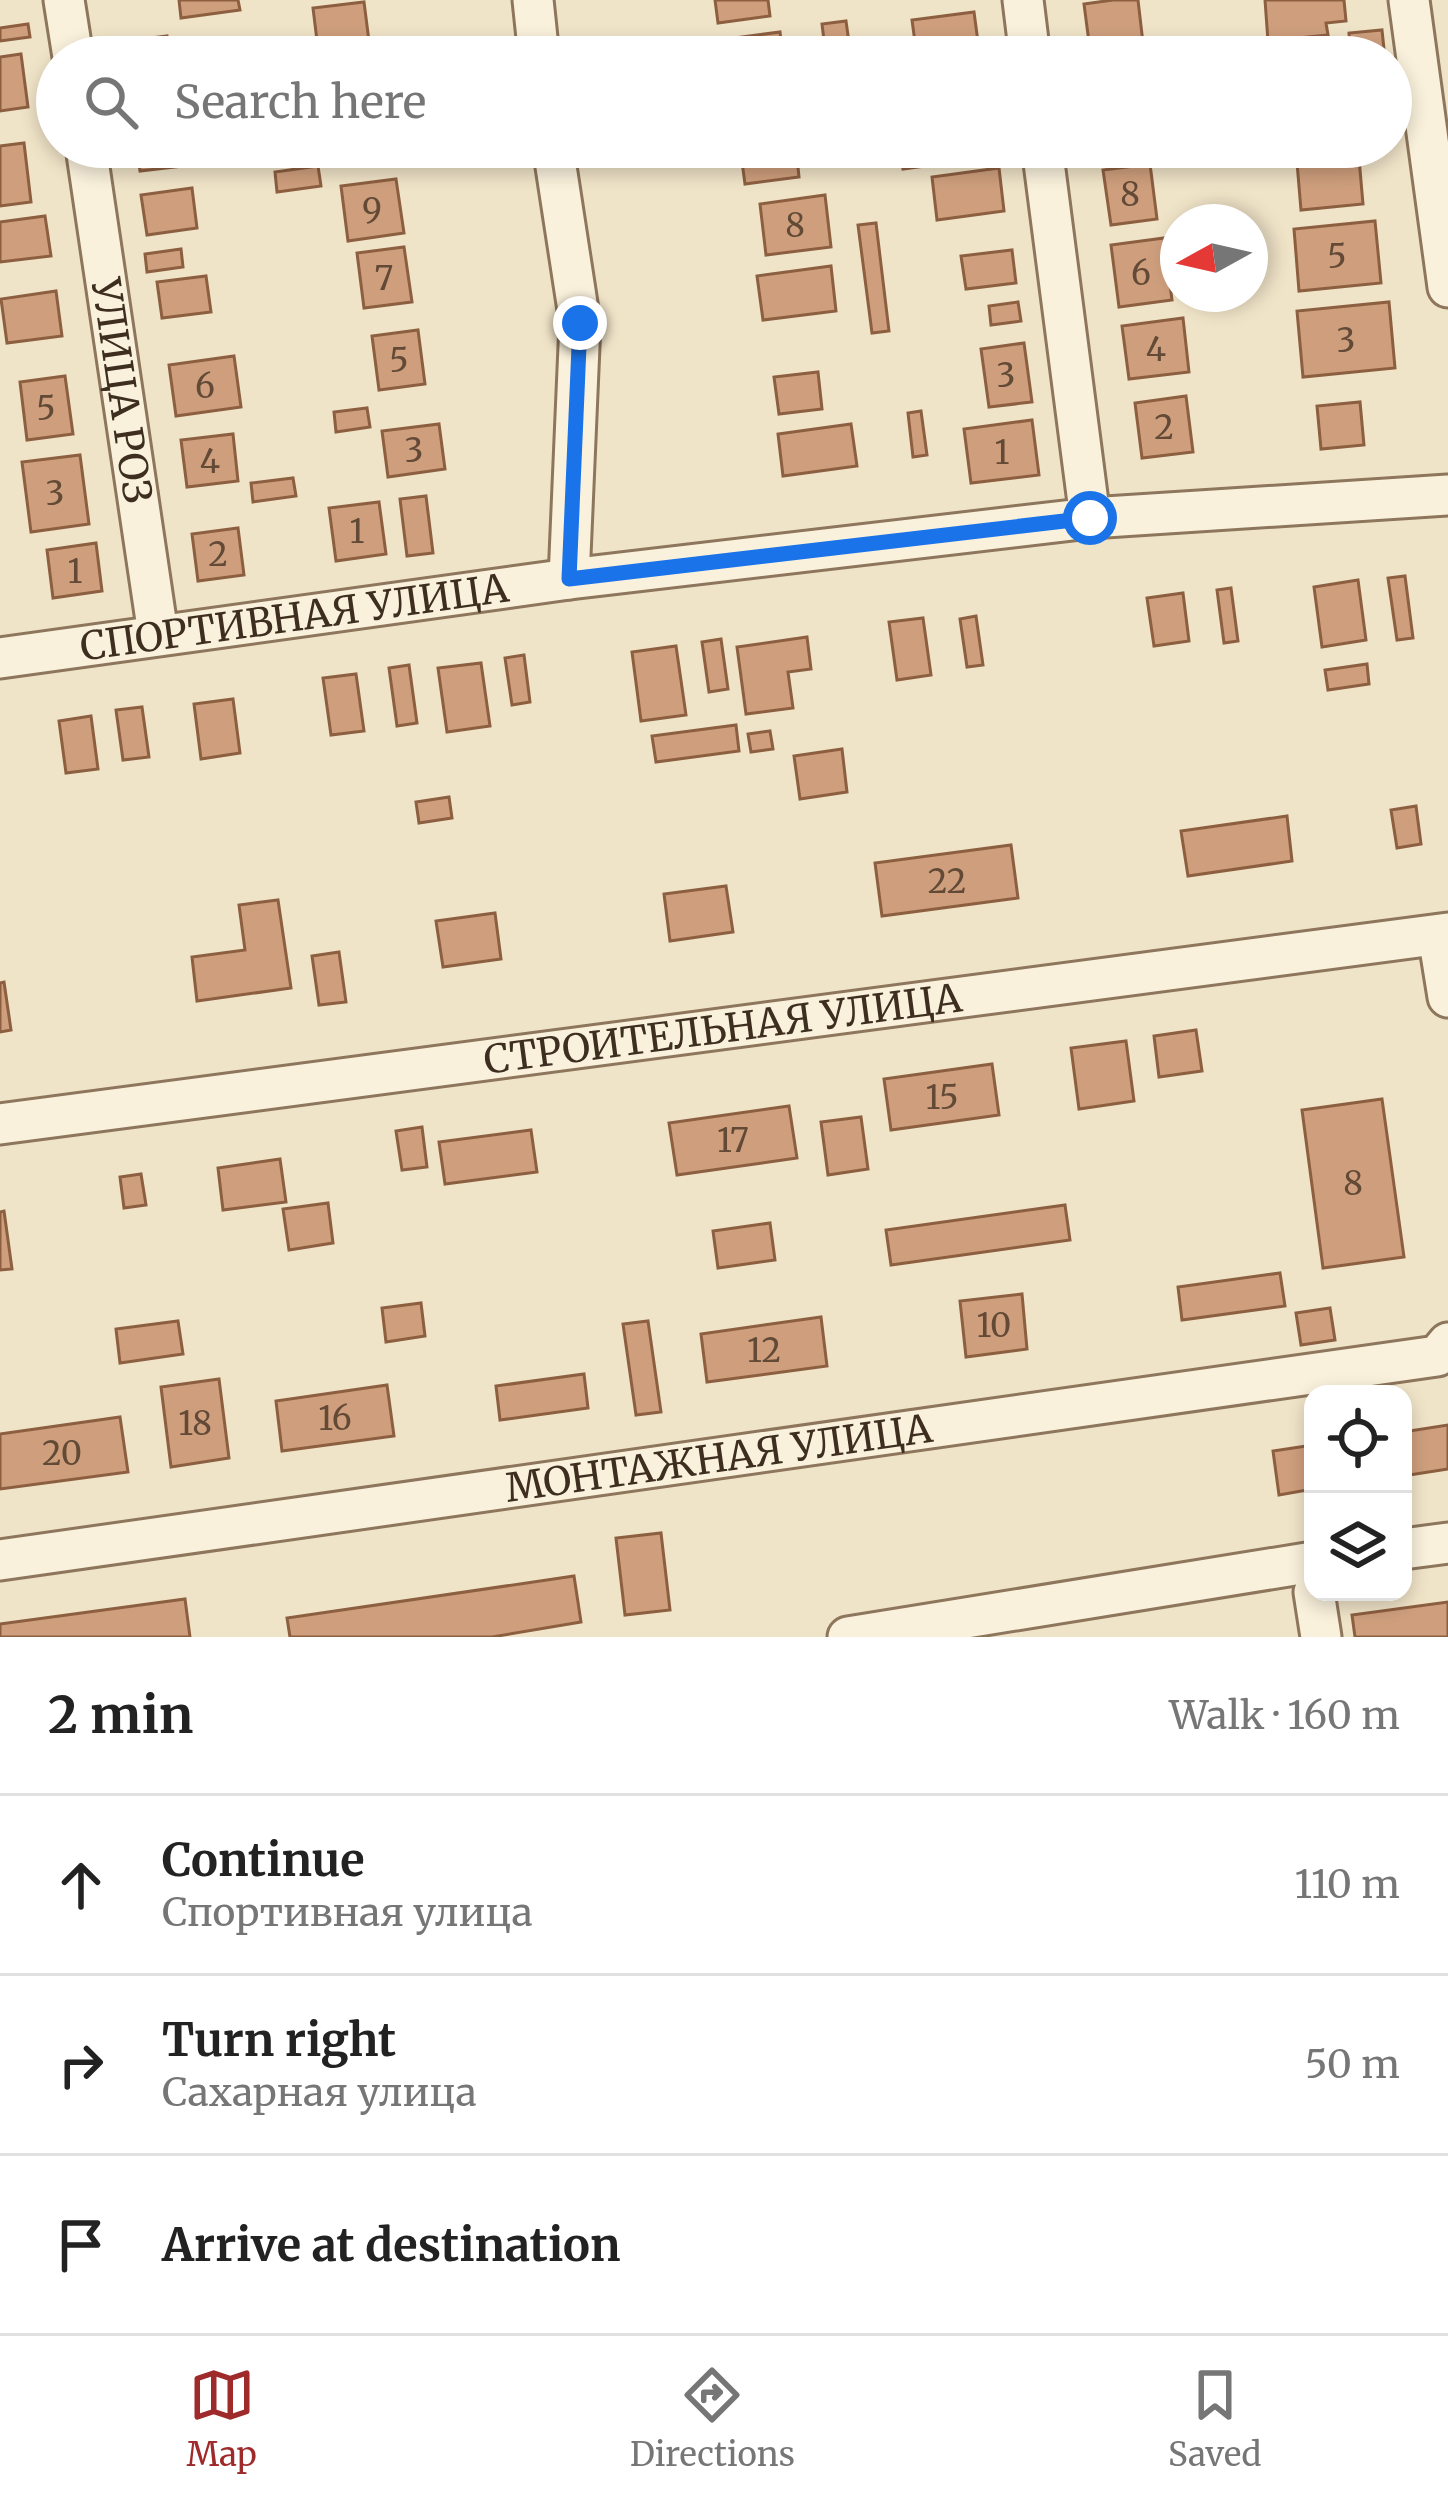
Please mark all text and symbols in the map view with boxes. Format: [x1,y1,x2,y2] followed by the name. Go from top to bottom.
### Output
[36,36,1412,168] search box
[78,69,144,135] icon: search
[174,74,426,130] text: Search here
[1120,174,1140,215] house number: 8
[362,190,382,231] house number: 9
[1160,204,1268,312] north arrow
[785,205,805,246] house number: 8
[1327,236,1347,277] house number: 5
[1131,253,1151,294] house number: 6
[375,258,393,299] house number: 7
[81,274,163,506] street label: УЛИЦА РОЗ
[553,296,607,350] route end
[1337,320,1355,361] house number: 3
[1146,329,1166,370] house number: 4
[389,340,409,381] house number: 5
[997,355,1015,396] house number: 3
[195,366,215,407] house number: 6
[36,388,56,429] house number: 5
[1154,407,1174,448] house number: 2
[405,430,423,471] house number: 3
[995,432,1010,473] house number: 1
[200,441,220,482] house number: 4
[46,473,64,514] house number: 3
[1063,491,1117,545] route start
[350,511,365,552] house number: 1
[208,534,228,575] house number: 2
[68,551,83,592] house number: 1
[77,563,512,671] street label: СПОРТИВНАЯ УЛИЦА
[928,861,966,902] house number: 22
[481,973,965,1084] street label: СТРОИТЕЛЬНАЯ УЛИЦА
[925,1077,959,1118] house number: 15
[717,1120,749,1161] house number: 17
[1343,1163,1363,1204] house number: 8
[977,1305,1011,1346] house number: 10
[747,1330,781,1371] house number: 12
[1304,1385,1412,1601] map controls
[1304,1385,1412,1493] button: locate
[318,1398,352,1439] house number: 16
[178,1403,212,1444] house number: 18
[502,1403,936,1512] street label: МОНТАЖНАЯ УЛИЦА
[42,1433,82,1474] house number: 20
[1304,1493,1412,1601] button: layers
[48,1683,193,1747] text: 2 min
[1169,1691,1400,1740] text: Walk · 160 m
[162,1832,364,1888] text: Continue
[48,1852,114,1918] icon: ahead
[1295,1860,1400,1909] text: 110 m
[162,1888,533,1937] text: Спортивная улица
[162,2012,396,2068] text: Turn right
[48,2032,114,2098] icon: right
[1305,2040,1400,2089] text: 50 m
[162,2068,477,2117] text: Сахарная улица
[48,2212,114,2278] icon: arrive
[162,2217,620,2273] text: Arrive at destination
[187,2362,257,2475] tab: Map
[630,2362,795,2475] tab: Directions
[1168,2362,1261,2475] tab: Saved

